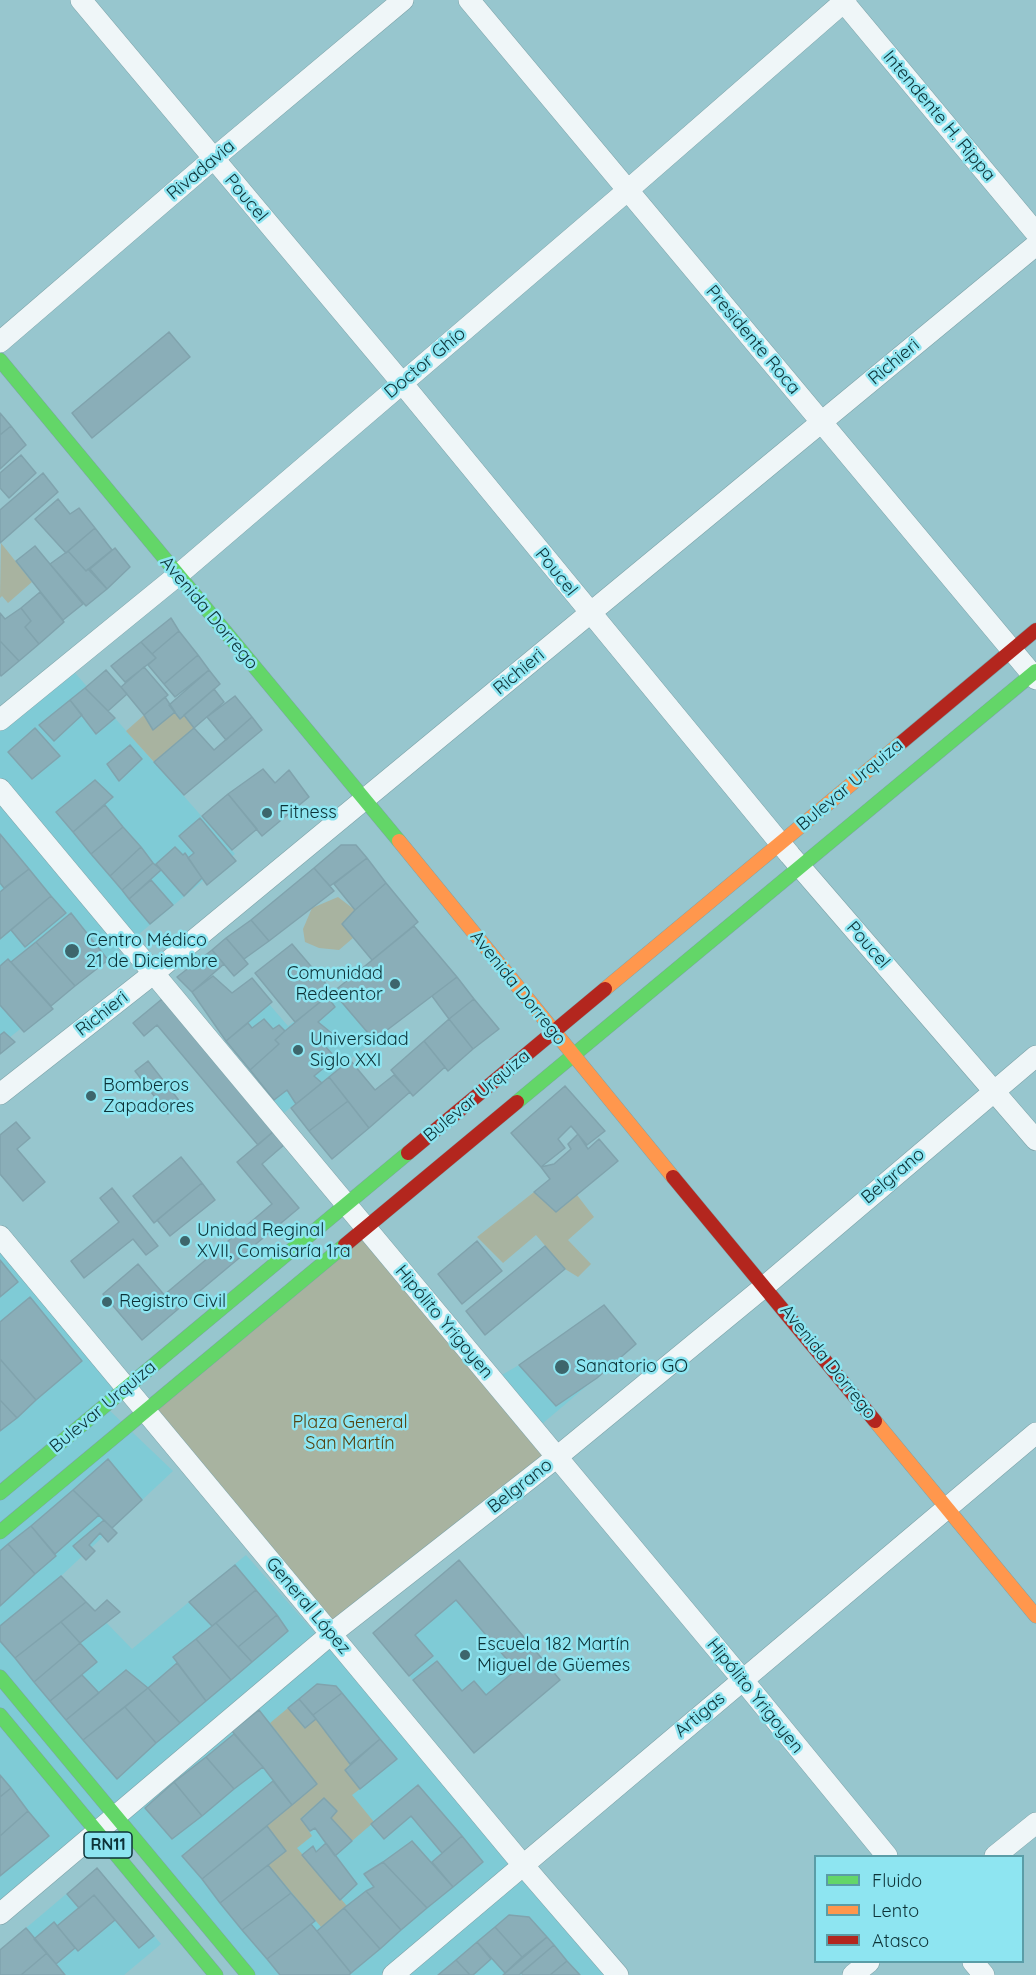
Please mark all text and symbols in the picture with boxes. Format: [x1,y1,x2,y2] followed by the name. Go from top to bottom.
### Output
[878,46,1000,186] street label: Intendente H. Rippa
[163,135,239,205] street label: Rivadavia
[220,170,272,226] street label: Poucel
[701,281,805,399] street label: Presidente Roca
[380,323,470,403] street label: Doctor Ghío
[864,334,924,390] street label: Richieri
[530,544,582,600] street label: Poucel
[155,552,263,674] street label: Avenida Dorrego
[489,644,549,700] street label: Richieri
[792,734,908,836] street label: Bulevar Urquiza
[279,802,337,824] place label: Fitness
[260,806,274,820] marker: Fitness
[842,917,894,973] street label: Poucel
[465,926,571,1050] street label: Avenida Dorrego
[86,930,218,972] place label: Centro Médico 21 de Diciembre
[63,942,81,960] marker: Centro Médico 21 de Diciembre
[287,963,383,1006] place label: Comunidad Redeentor
[388,977,402,991] marker: Comunidad Redeentor
[72,987,132,1041] street label: Richieri
[310,1029,409,1072] place label: Universidad Siglo XXI
[291,1043,305,1057] marker: Universidad Siglo XXI
[419,1045,535,1147] street label: Bulevar Urquiza
[103,1075,194,1118] place label: Bomberos Zapadores
[84,1089,98,1103] marker: Bomberos Zapadores
[857,1143,929,1209] street label: Belgrano
[197,1220,351,1262] place label: Unidad Reginal XVII, Comisaría 1ra
[178,1234,192,1248] marker: Unidad Reginal XVII, Comisaría 1ra
[390,1261,498,1383] street label: Hipólito Yrigoyen
[119,1291,226,1313] place label: Registro Civil
[100,1295,114,1309] marker: Registro Civil
[775,1300,881,1424] street label: Avenida Dorrego
[45,1356,161,1458] street label: Bulevar Urquiza
[576,1356,688,1378] place label: Sanatorio GO
[553,1358,571,1376] marker: Sanatorio GO
[292,1412,408,1454] park label: Plaza General San Martín
[483,1454,557,1518] street label: Belgrano
[261,1553,355,1659] street label: General López
[477,1634,630,1676] place label: Escuela 182 Martín Miguel de Güemes
[702,1634,808,1758] street label: Hipólito Yrigoyen
[458,1648,472,1662] marker: Escuela 182 Martín Miguel de Güemes
[670,1688,730,1742] street label: Artigas
[84,1832,132,1858] road number: RN11
[814,1855,1024,1963] legend
[872,1869,922,1892] text: Fluido
[872,1899,919,1922] text: Lento
[872,1929,929,1952] text: Atasco

